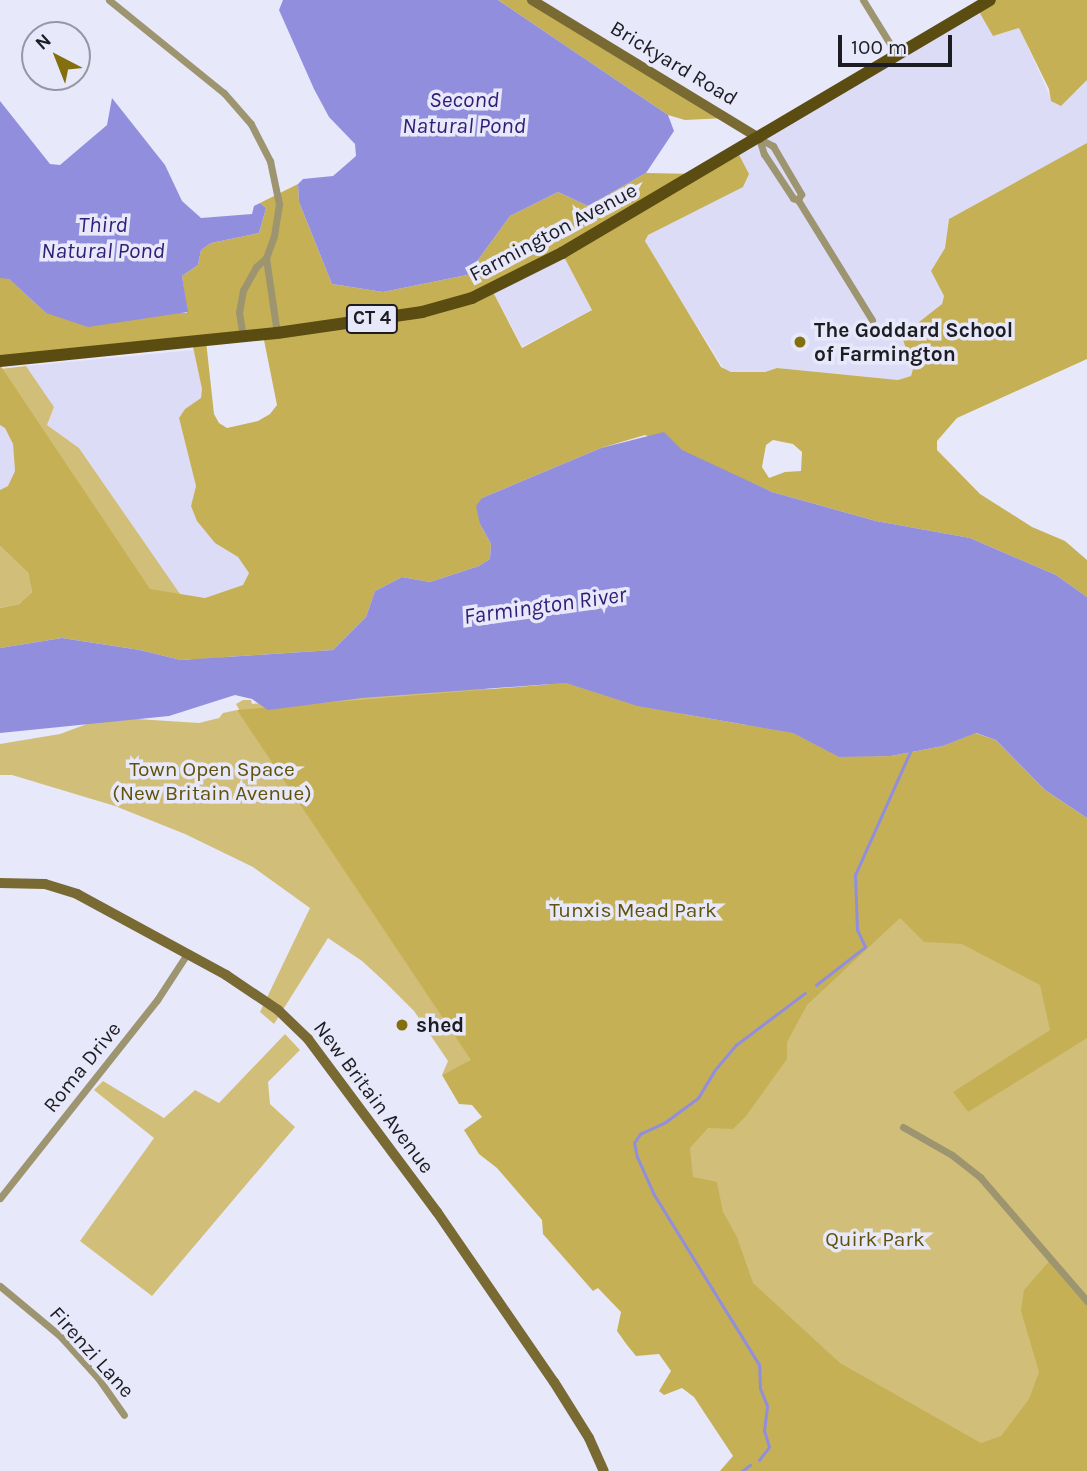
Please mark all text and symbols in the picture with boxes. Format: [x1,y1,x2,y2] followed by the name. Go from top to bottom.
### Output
[606,15,742,111] street label: Brickyard Road
[21,21,91,91] north arrow
[842,21,956,65] scale bar
[31,29,56,55] text: N
[851,35,908,59] text: 100 m
[402,86,526,140] water label: Second Natural Pond
[465,177,641,287] street label: Farmington Avenue
[41,211,165,265] water label: Third Natural Pond
[346,304,398,334] road number: CT 4
[814,317,1013,367] place label: The Goddard School of Farmington
[792,334,808,350] marker: The Goddard School of Farmington
[462,581,628,631] water label: Farmington River
[112,756,312,806] park label: Town Open Space (New Britain Avenue)
[549,897,717,923] park label: Tunxis Mead Park
[416,1012,464,1038] place label: shed
[38,1016,126,1118] street label: Roma Drive
[308,1016,440,1178] street label: New Britain Avenue
[394,1017,410,1033] marker: shed
[825,1226,925,1252] park label: Quirk Park
[44,1301,140,1403] street label: Firenzi Lane

